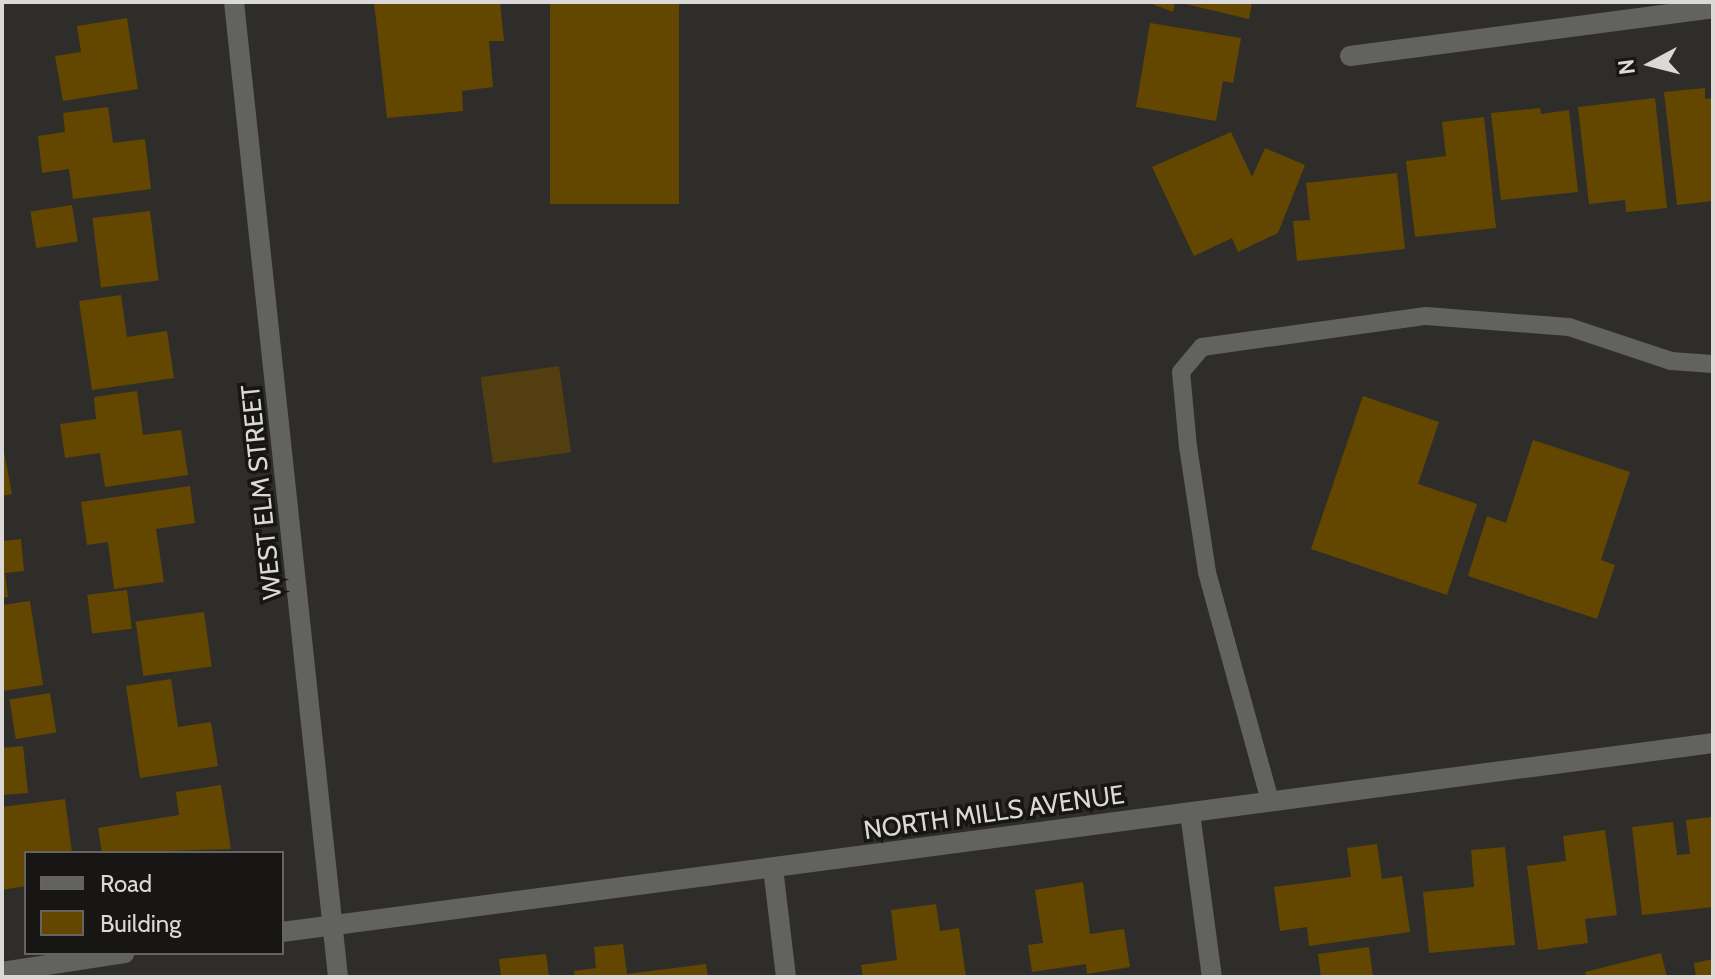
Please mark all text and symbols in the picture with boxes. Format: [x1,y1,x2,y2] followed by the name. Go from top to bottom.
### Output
[1611,24,1691,104] north arrow
[1612,58,1641,76] text: N
[235,383,289,601] street label: WEST ELM STREET
[862,779,1126,847] street label: NORTH MILLS AVENUE
[24,851,284,955] legend
[100,869,152,898] text: Road
[100,909,181,938] text: Building

